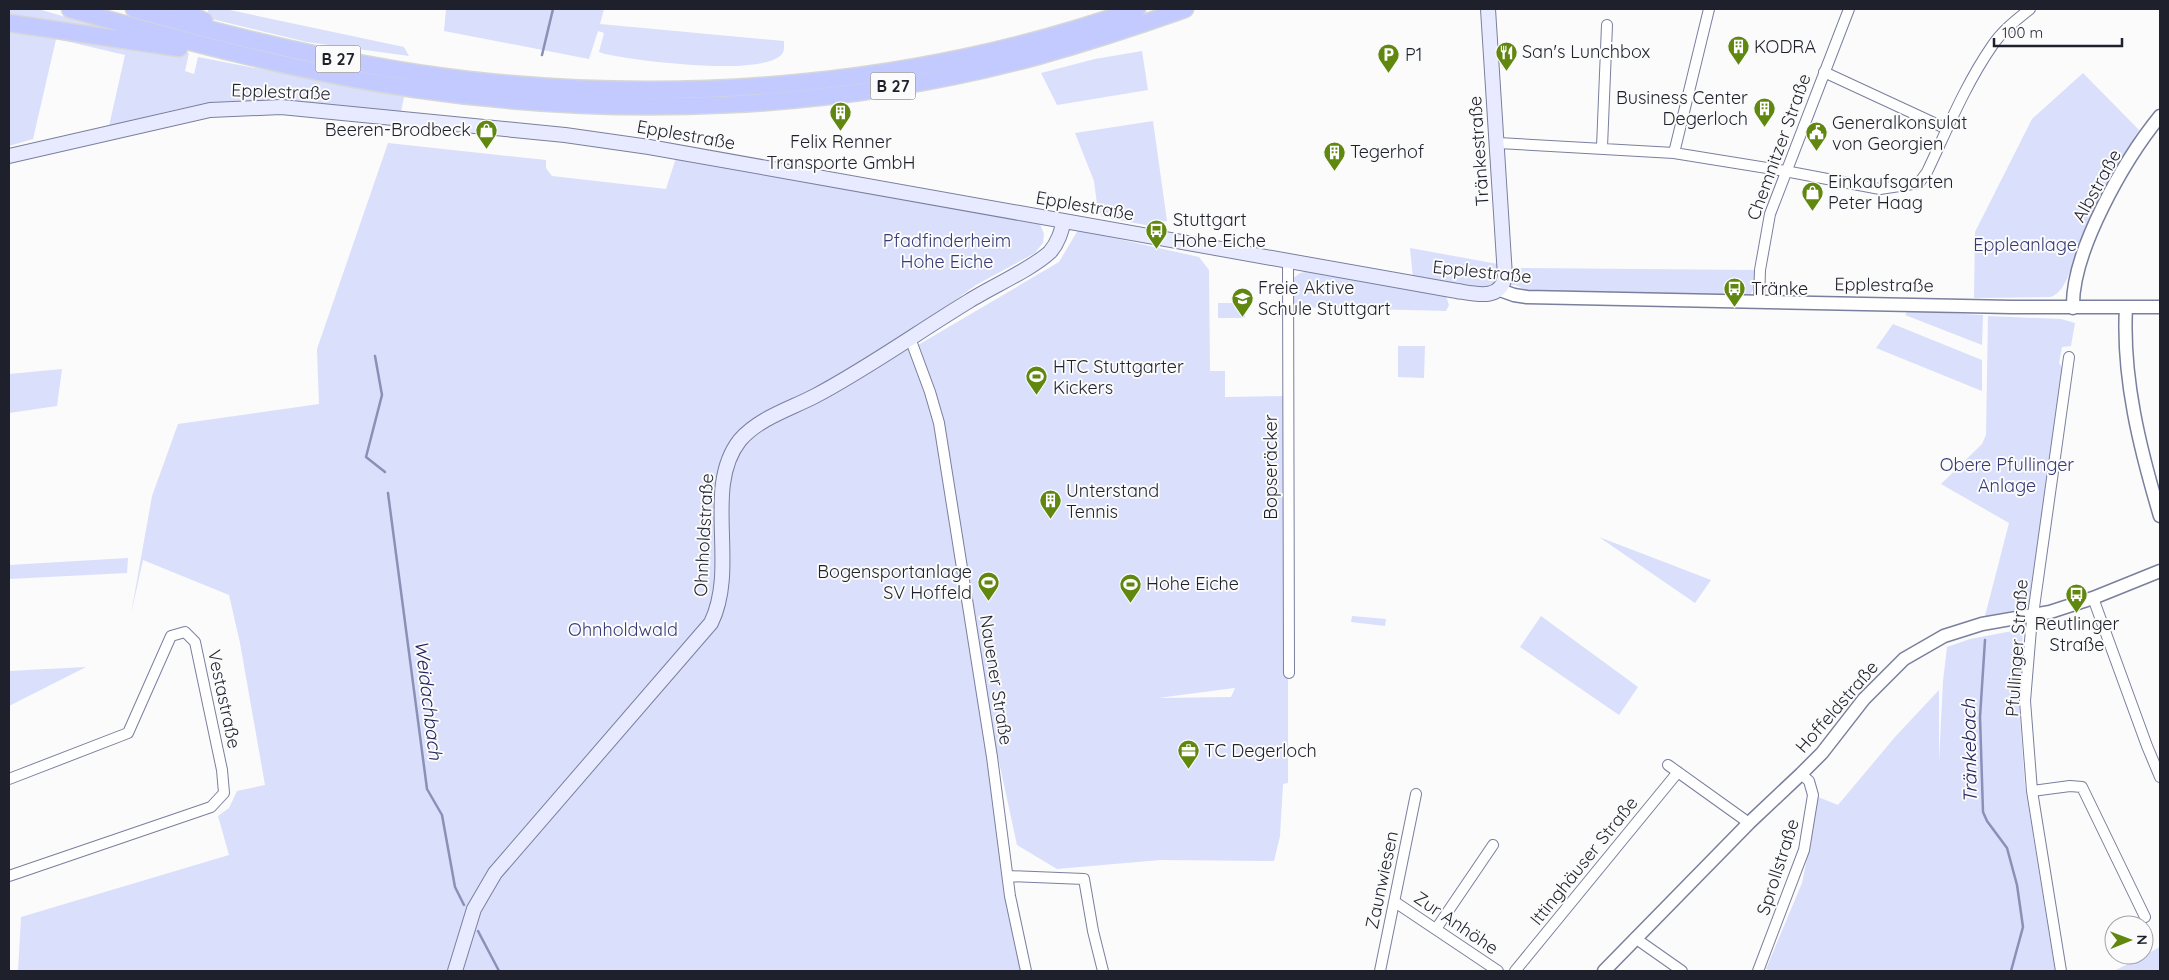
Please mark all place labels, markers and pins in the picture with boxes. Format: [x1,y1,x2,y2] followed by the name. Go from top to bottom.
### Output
[1726,35,1750,66] building icon: KODRA
[1754,35,1816,58] place label: KODRA
[1494,40,1518,71] restaurant icon: San's Lunchbox
[1522,40,1651,63] place label: San's Lunchbox
[1377,43,1401,74] parking icon: P1
[1405,43,1422,66] place label: P1
[1616,86,1748,130] place label: Business Center Degerloch
[1752,96,1776,127] building icon: Business Center Degerloch
[829,100,853,131] building icon: Felix Renner Transporte GmbH
[1832,111,1967,155] place label: Generalkonsulat von Georgien
[325,118,471,141] place label: Beeren-Brodbeck
[475,118,499,149] shop icon: Beeren-Brodbeck
[1804,121,1828,152] public building icon: Generalkonsulat von Georgien
[767,130,915,174] place label: Felix Renner Transporte GmbH
[1322,140,1346,171] building icon: Tegerhof
[1350,140,1425,163] place label: Tegerhof
[1828,170,1954,214] place label: Einkaufsgarten Peter Haag
[1800,180,1824,211] shop icon: Einkaufsgarten Peter Haag
[1173,208,1266,252] place label: Stuttgart Hohe Eiche
[1145,218,1169,249] bus stop icon: Stuttgart Hohe Eiche
[1258,276,1391,320] place label: Freie Aktive Schule Stuttgart
[1723,277,1747,308] bus stop icon: Tränke
[1751,277,1808,300] place label: Tränke
[1230,286,1254,317] school or university icon: Freie Aktive Schule Stuttgart
[1053,355,1184,399] place label: HTC Stuttgarter Kickers
[1025,365,1049,396] sports icon: HTC Stuttgarter Kickers
[1066,479,1159,523] place label: Unterstand Tennis
[1038,489,1062,520] building icon: Unterstand Tennis
[817,560,972,604] place label: Bogensportanlage SV Hoffeld
[976,570,1000,601] sports icon: Bogensportanlage SV Hoffeld
[1118,572,1142,603] sports icon: Hohe Eiche
[1146,572,1239,595] place label: Hohe Eiche
[2065,582,2089,613] bus stop icon: Reutlinger Straße
[2035,612,2119,656] place label: Reutlinger Straße
[1176,739,1200,770] office icon: TC Degerloch
[1204,739,1317,762] place label: TC Degerloch

